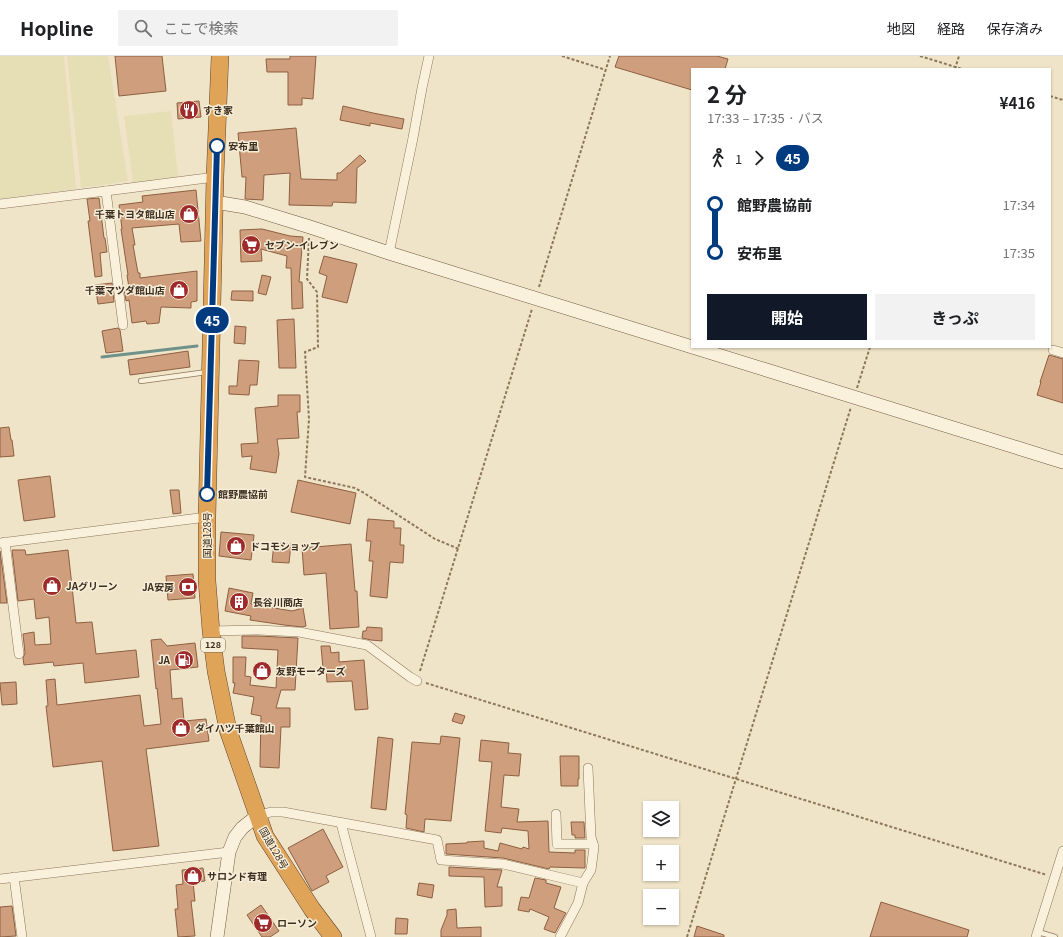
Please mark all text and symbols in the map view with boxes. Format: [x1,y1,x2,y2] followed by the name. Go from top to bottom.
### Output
[118,10,398,46] search box
[20,14,94,41] text: Hopline
[132,17,154,39] icon: search
[164,17,239,38] text: ここで検索
[887,18,915,38] text: 地図
[937,18,965,38] text: 経路
[987,18,1043,38] text: 保存済み
[707,77,747,109] text: 2 分
[1000,92,1035,113] text: ¥416
[178,99,200,121] restaurant icon: すき家
[203,102,233,117] place label: すき家
[707,108,824,127] text: 17:33 – 17:35 · バス
[209,138,225,154] marker: 安布里
[228,138,258,153] place label: 安布里
[707,147,729,169] icon: walk
[748,147,770,169] icon: forward
[784,148,801,168] text: 45
[735,149,742,168] text: 1
[737,194,812,215] text: 館野農協前
[1003,195,1035,214] text: 17:34
[178,203,200,225] shop icon: 千葉トヨタ館山店
[95,206,175,221] place label: 千葉トヨタ館山店
[240,234,262,256] supermarket icon: セブン-イレブン
[265,237,339,252] place label: セブン-イレブン
[737,242,782,263] text: 安布里
[1003,243,1035,262] text: 17:35
[168,279,190,301] shop icon: 千葉マツダ館山店
[85,282,165,297] place label: 千葉マツダ館山店
[707,294,867,340] button: 開始
[875,294,1035,340] button: きっぷ
[194,307,230,333] line badge: 45
[204,310,220,330] text: 45
[199,486,215,502] marker: 館野農協前
[218,486,268,501] place label: 館野農協前
[199,512,214,558] street label: 国道128号
[225,535,247,557] shop icon: ドコモショップ
[250,538,320,553] place label: ドコモショップ
[41,575,63,597] shop icon: JAグリーン
[177,576,199,598] bank icon: JA安房
[66,578,118,593] place label: JAグリーン
[142,579,174,594] place label: JA安房
[228,591,250,613] building icon: 長谷川商店
[253,594,303,609] place label: 長谷川商店
[201,638,225,652] road number: 128
[173,649,195,671] fuel station icon: JA
[158,652,171,667] place label: JA
[251,660,273,682] shop icon: 友野モーターズ
[276,663,346,678] place label: 友野モーターズ
[170,717,192,739] shop icon: ダイハツ千葉館山
[195,720,275,735] place label: ダイハツ千葉館山
[643,801,679,925] map controls
[643,801,679,837] button: layers
[256,824,293,872] street label: 国道128号
[643,845,679,881] button: +
[182,865,204,887] shop icon: サロンド有理
[207,868,267,883] place label: サロンド有理
[643,889,679,925] button: −
[252,912,274,934] supermarket icon: ローソン
[277,915,317,930] place label: ローソン

